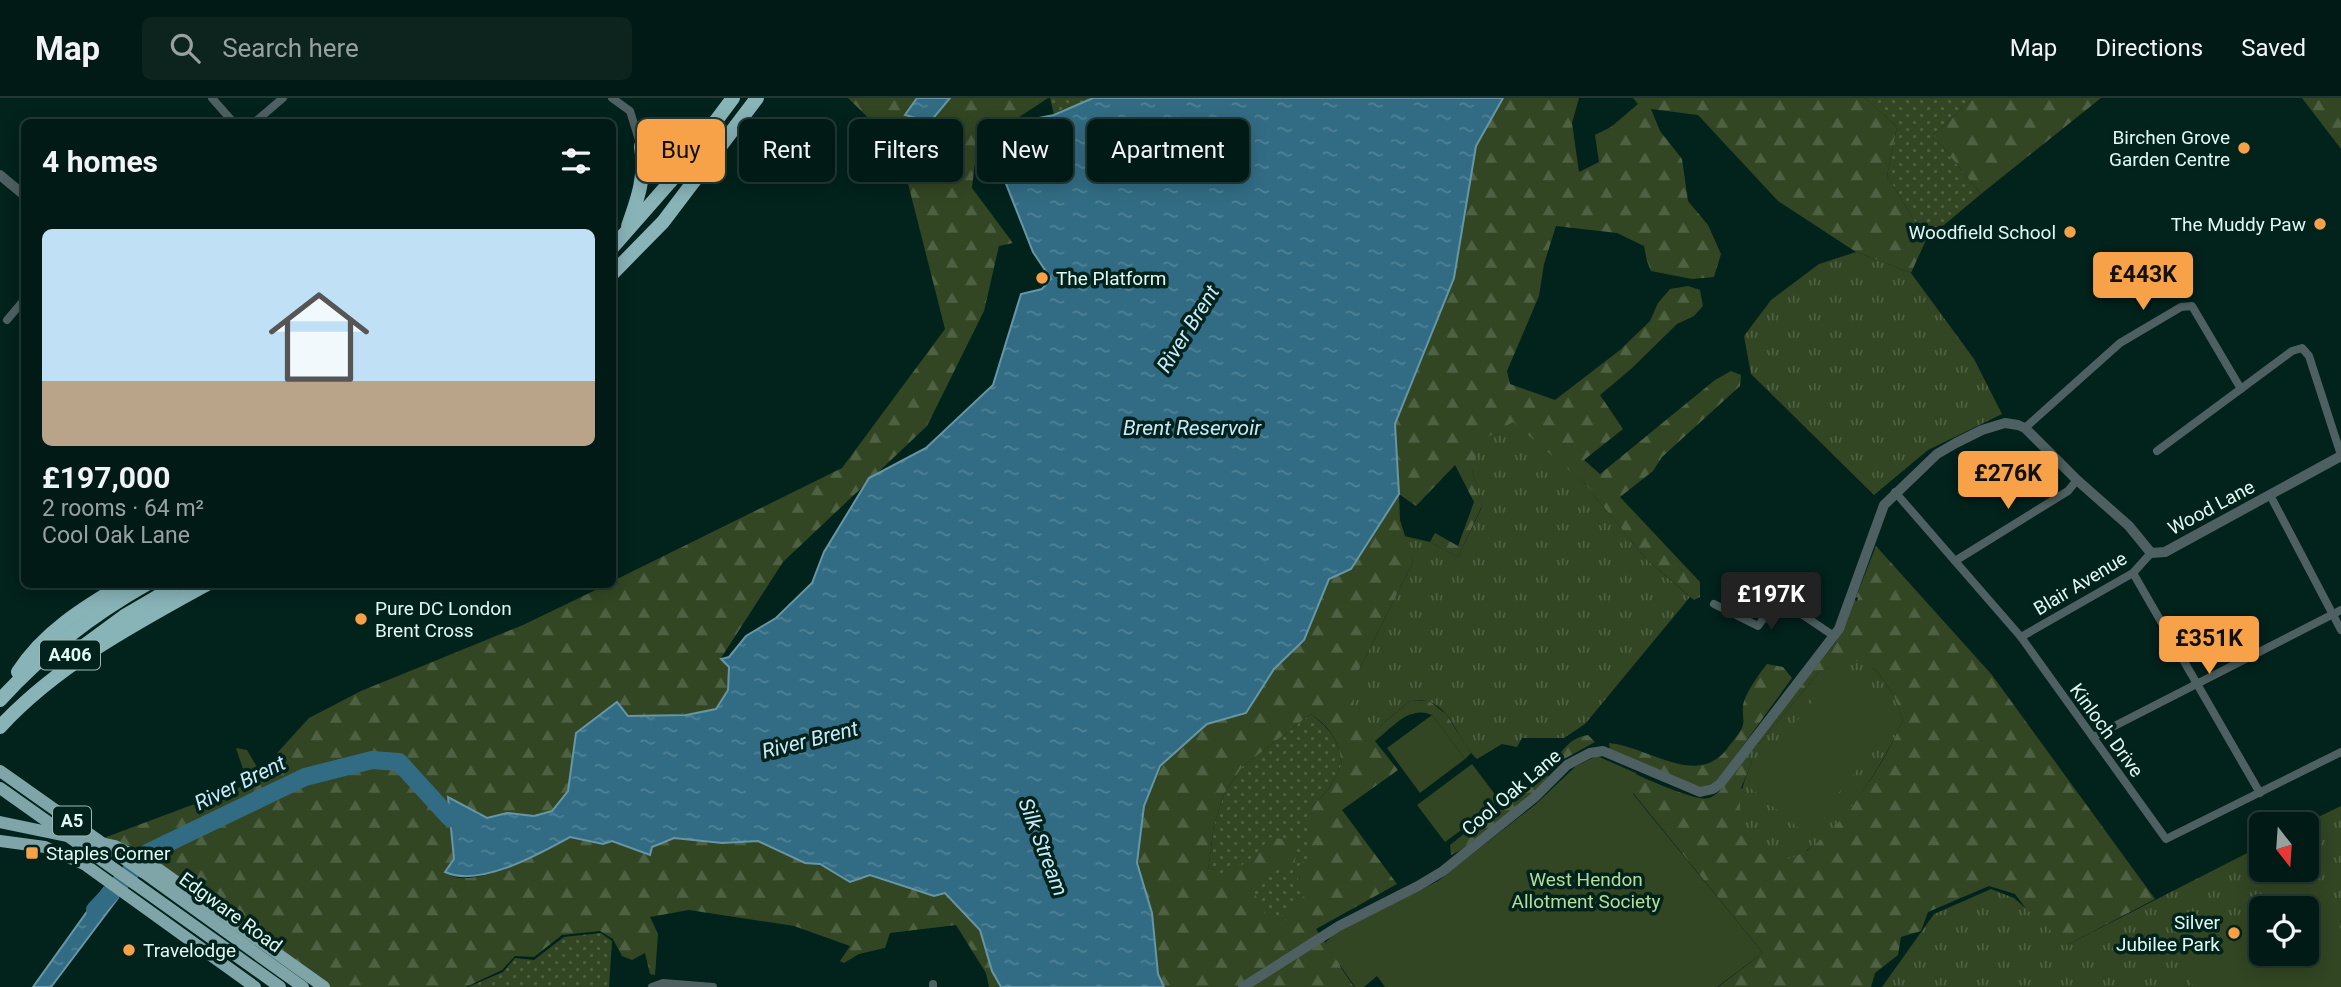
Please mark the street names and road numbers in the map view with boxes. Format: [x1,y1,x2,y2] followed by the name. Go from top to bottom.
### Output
[2164,475,2258,540] street label: Wood Lane
[2029,547,2131,620] street label: Blair Avenue
[40,640,100,670] road number: A406
[2065,679,2148,782] street label: Kinloch Drive
[1457,744,1566,840] street label: Cool Oak Lane
[53,806,91,836] road number: A5
[175,867,287,957] street label: Edgware Road

